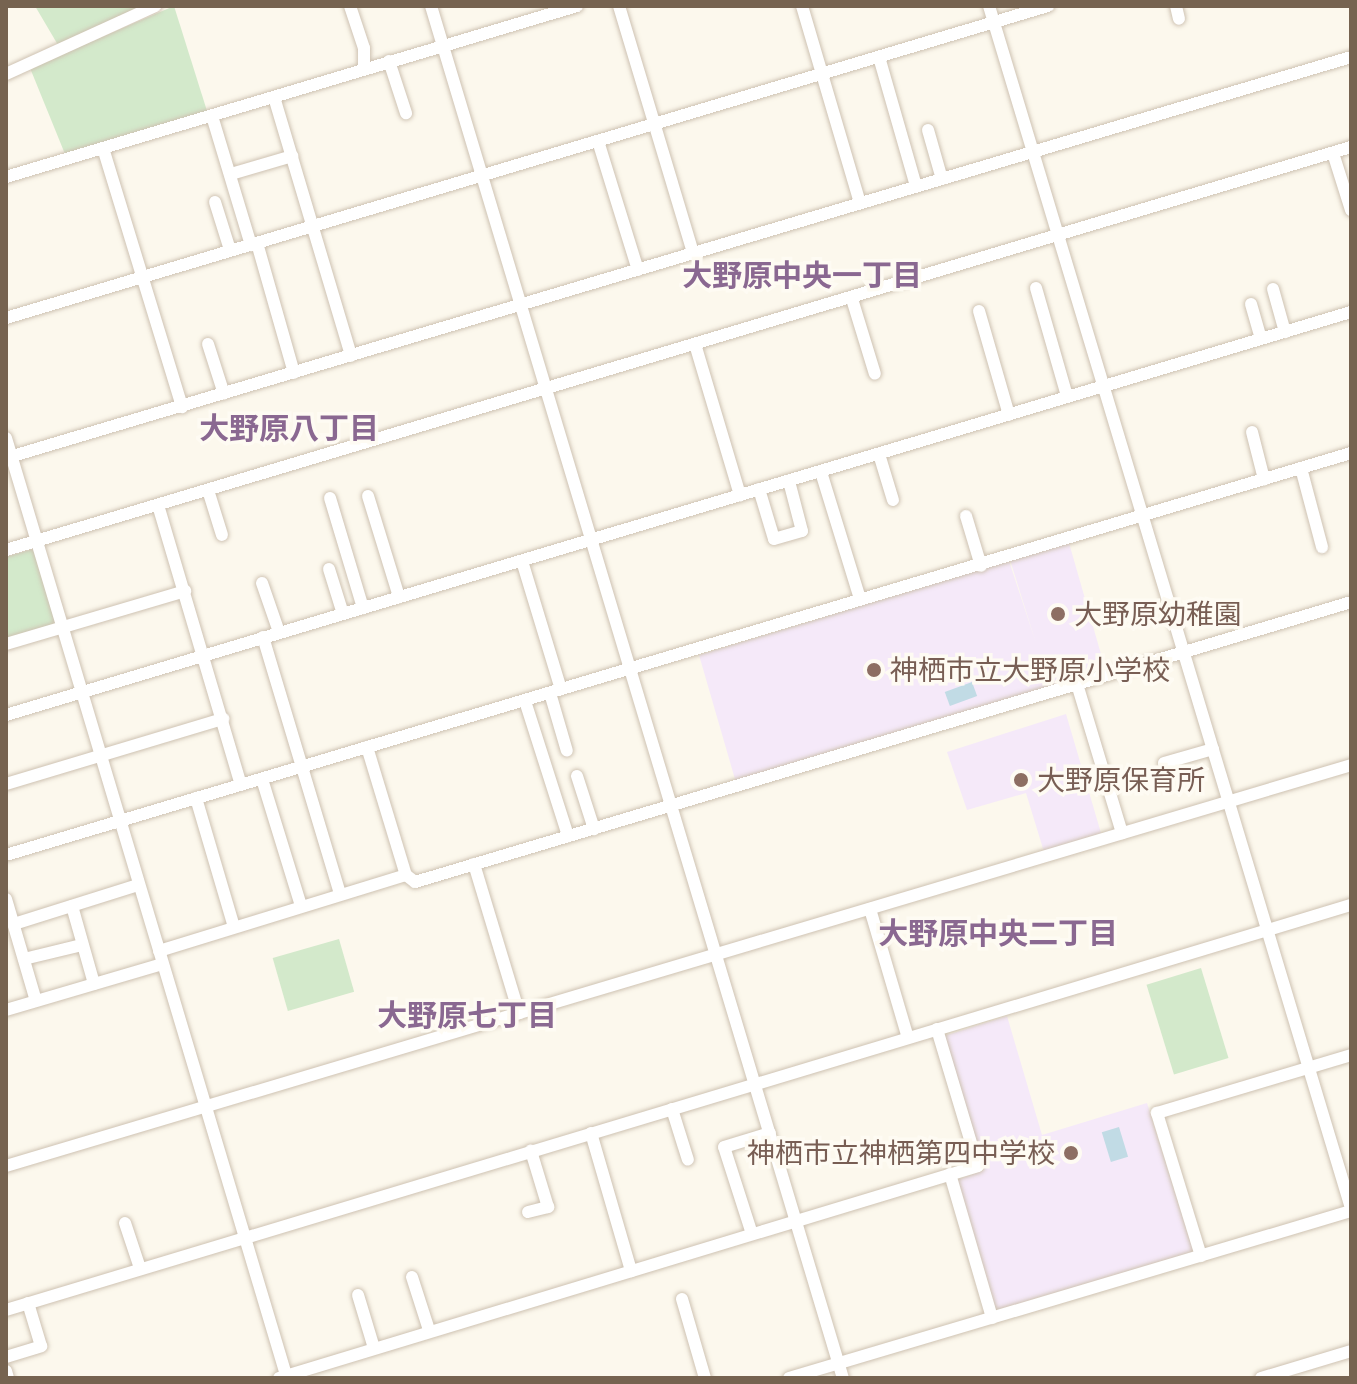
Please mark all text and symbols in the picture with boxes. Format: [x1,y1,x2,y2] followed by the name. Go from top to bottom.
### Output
[682,257,922,293] district label: 大野原中央一丁目
[199,410,379,446] district label: 大野原八丁目
[1074,597,1242,631] place label: 大野原幼稚園
[1049,605,1067,623] marker: 大野原幼稚園
[890,653,1170,687] place label: 神栖市立大野原小学校
[865,661,883,679] marker: 神栖市立大野原小学校
[1037,763,1205,797] place label: 大野原保育所
[1012,771,1030,789] marker: 大野原保育所
[878,915,1118,951] district label: 大野原中央二丁目
[377,997,557,1033] district label: 大野原七丁目
[747,1136,1055,1170] place label: 神栖市立神栖第四中学校
[1062,1144,1080,1162] marker: 神栖市立神栖第四中学校

